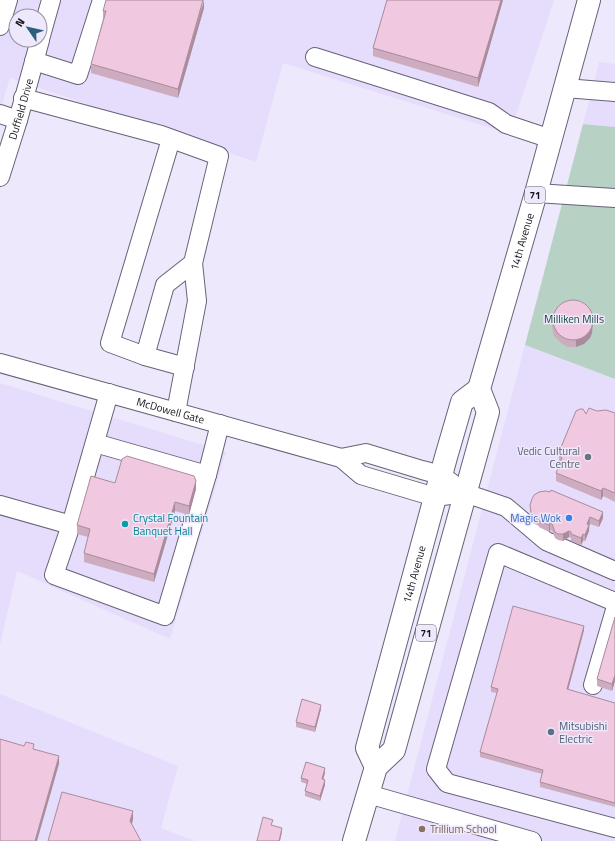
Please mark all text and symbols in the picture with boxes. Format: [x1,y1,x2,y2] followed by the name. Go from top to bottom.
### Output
[8,8,48,48] north arrow
[11,15,28,30] text: N
[4,76,37,142] street label: Duffield Drive
[525,187,545,203] road number: 71
[506,211,538,272] street label: 14th Avenue
[544,311,604,327] park label: Milliken Mills
[135,393,207,428] street label: McDowell Gate
[517,443,580,472] place label: Vedic Cultural Centre
[583,452,593,462] marker: Vedic Cultural Centre
[133,510,208,539] place label: Crystal Fountain Banquet Hall
[510,510,562,526] place label: Magic Wok
[564,513,574,523] marker: Magic Wok
[120,519,130,529] marker: Crystal Fountain Banquet Hall
[399,543,430,605] street label: 14th Avenue
[416,625,436,641] road number: 71
[559,718,607,747] place label: Mitsubishi Electric
[546,727,556,737] marker: Mitsubishi Electric
[430,821,497,837] place label: Trillium School
[417,824,427,834] marker: Trillium School

